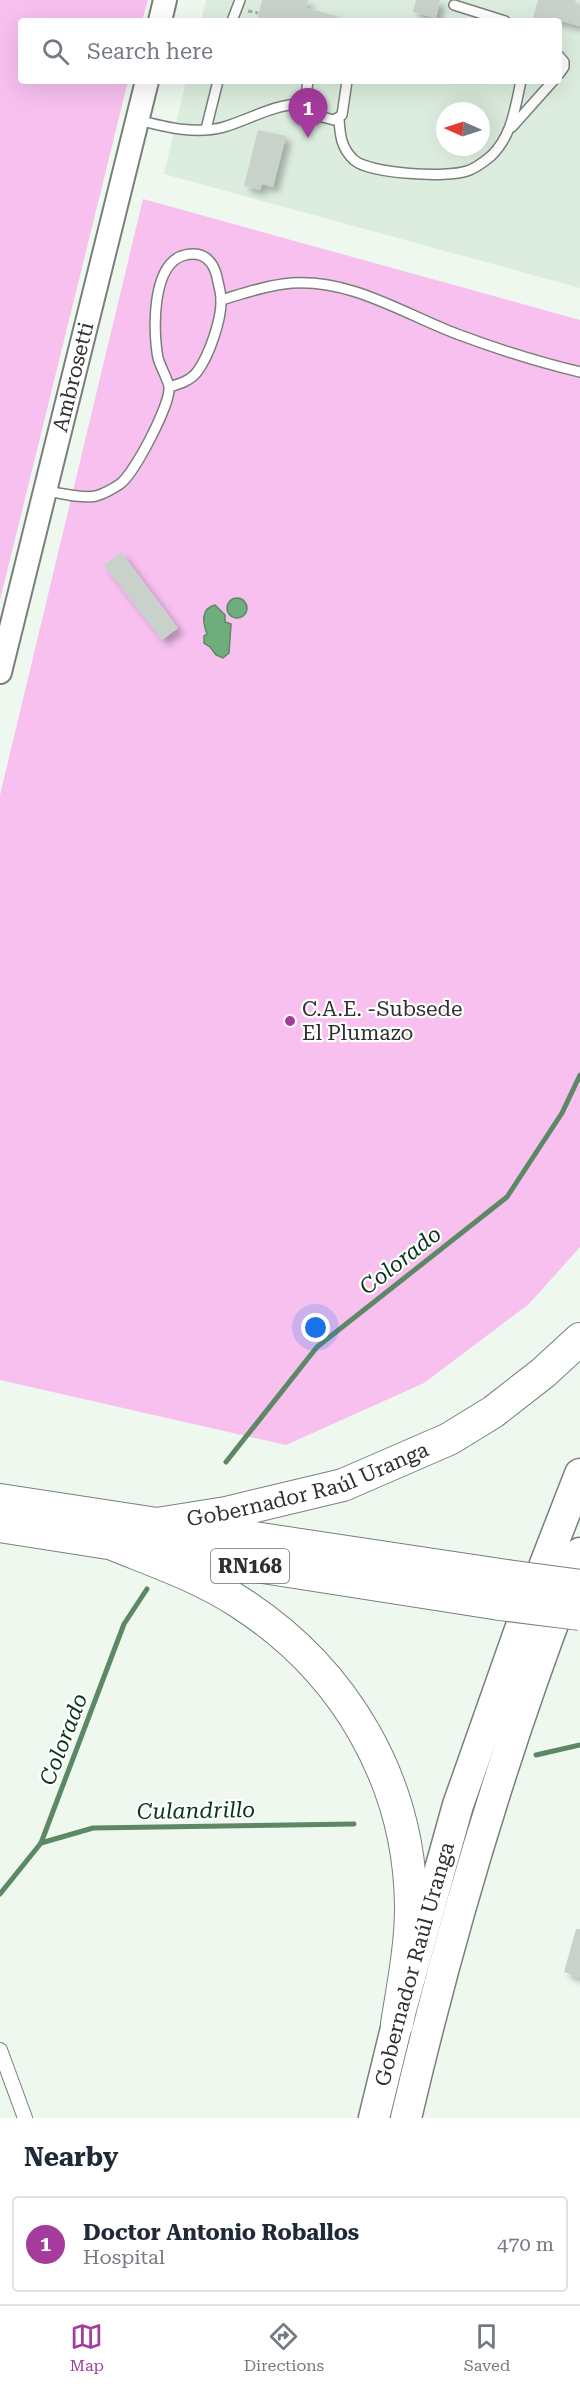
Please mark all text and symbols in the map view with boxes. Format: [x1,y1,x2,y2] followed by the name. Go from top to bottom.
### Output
[18,18,562,84] search box
[39,35,72,68] icon: search
[87,39,213,64] text: Search here
[288,88,328,138] pin: 1
[436,102,490,156] north arrow
[48,319,99,434] street label: Ambrosetti
[302,997,463,1045] place label: C.A.E. -Subsede El Plumazo
[283,1014,297,1028] marker: C.A.E. -Subsede El Plumazo
[355,1221,446,1300] water label: Colorado
[301,1313,330,1342] your location
[185,1437,433,1531] street label: Gobernador Raúl Uranga
[211,1549,289,1583] road number: RN168
[35,1690,92,1788] water label: Colorado
[137,1797,255,1824] water label: Culandrillo
[370,1839,459,2089] street label: Gobernador Raúl Uranga
[24,2142,118,2172] text: Nearby
[83,2220,359,2245] text: Doctor Antonio Roballos
[40,2232,51,2256] text: 1
[497,2232,554,2256] text: 470 m
[83,2245,165,2269] text: Hospital
[70,2320,104,2375] tab: Map
[244,2320,324,2375] tab: Directions
[464,2320,510,2375] tab: Saved

